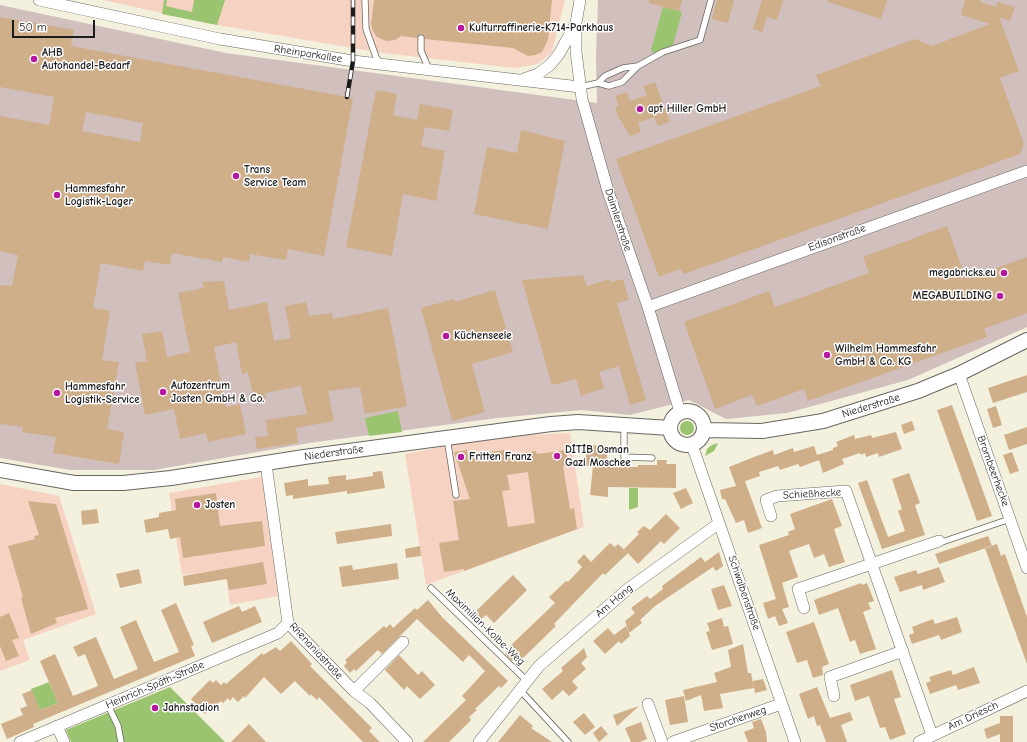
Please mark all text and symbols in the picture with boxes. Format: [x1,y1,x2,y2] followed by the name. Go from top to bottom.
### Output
[14,12,97,38] scale bar
[19,20,47,34] text: 50 m
[469,21,613,35] place label: Kulturraffinerie-K714-Parkhaus
[456,23,466,33] marker: Kulturraffinerie-K714-Parkhaus
[273,42,343,66] street label: Rheinparkallee
[42,46,130,72] place label: AHB Autohandel-Bedarf
[29,54,39,64] marker: AHB Autohandel-Bedarf
[648,102,726,116] place label: apt Hiller GmbH
[635,104,645,114] marker: apt Hiller GmbH
[244,163,306,189] place label: Trans Service Team
[231,171,241,181] marker: Trans Service Team
[65,182,133,208] place label: Hammesfahr Logistik-Lager
[602,187,634,253] street label: Daimlerstraße
[52,190,62,200] marker: Hammesfahr Logistik-Lager
[806,221,868,255] street label: Edisonstraße
[929,266,996,280] place label: megabricks.eu
[999,268,1009,278] marker: megabricks.eu
[913,289,992,303] place label: MEGABUILDING
[995,291,1005,301] marker: MEGABUILDING
[454,329,512,343] place label: Küchenseele
[441,331,451,341] marker: Küchenseele
[835,342,936,368] place label: Wilhelm Hammesfahr GmbH & Co. KG
[822,350,832,360] marker: Wilhelm Hammesfahr GmbH & Co. KG
[171,379,264,405] place label: Autozentrum Josten GmbH & Co.
[65,380,140,406] place label: Hammesfahr Logistik-Service
[158,387,168,397] marker: Autozentrum Josten GmbH & Co.
[52,388,62,398] marker: Hammesfahr Logistik-Service
[840,391,902,421] street label: Niederstraße
[974,434,1012,508] street label: Brombeerhecke
[303,442,365,464] street label: Niederstraße
[565,443,631,469] place label: DİTİB Osman Gazi Moschee
[469,450,532,464] place label: Fritten Franz
[552,451,562,461] marker: DİTİB Osman Gazi Moschee
[456,452,466,462] marker: Fritten Franz
[783,486,841,502] street label: Schießhecke
[205,498,235,512] place label: Josten
[192,500,202,510] marker: Josten
[725,554,763,632] street label: Schwalbenstraße
[593,582,635,620] street label: Am Hang
[443,586,527,668] street label: Maximilian-Kolbe-Weg
[286,620,346,682] street label: Rhenaniastraße
[104,658,206,712] street label: Heinrich-Späth-Straße
[946,699,1000,733] street label: Am Driesch
[163,701,219,715] place label: Jahnstadion
[150,703,160,713] marker: Jahnstadion
[708,703,768,735] street label: Storchenweg

